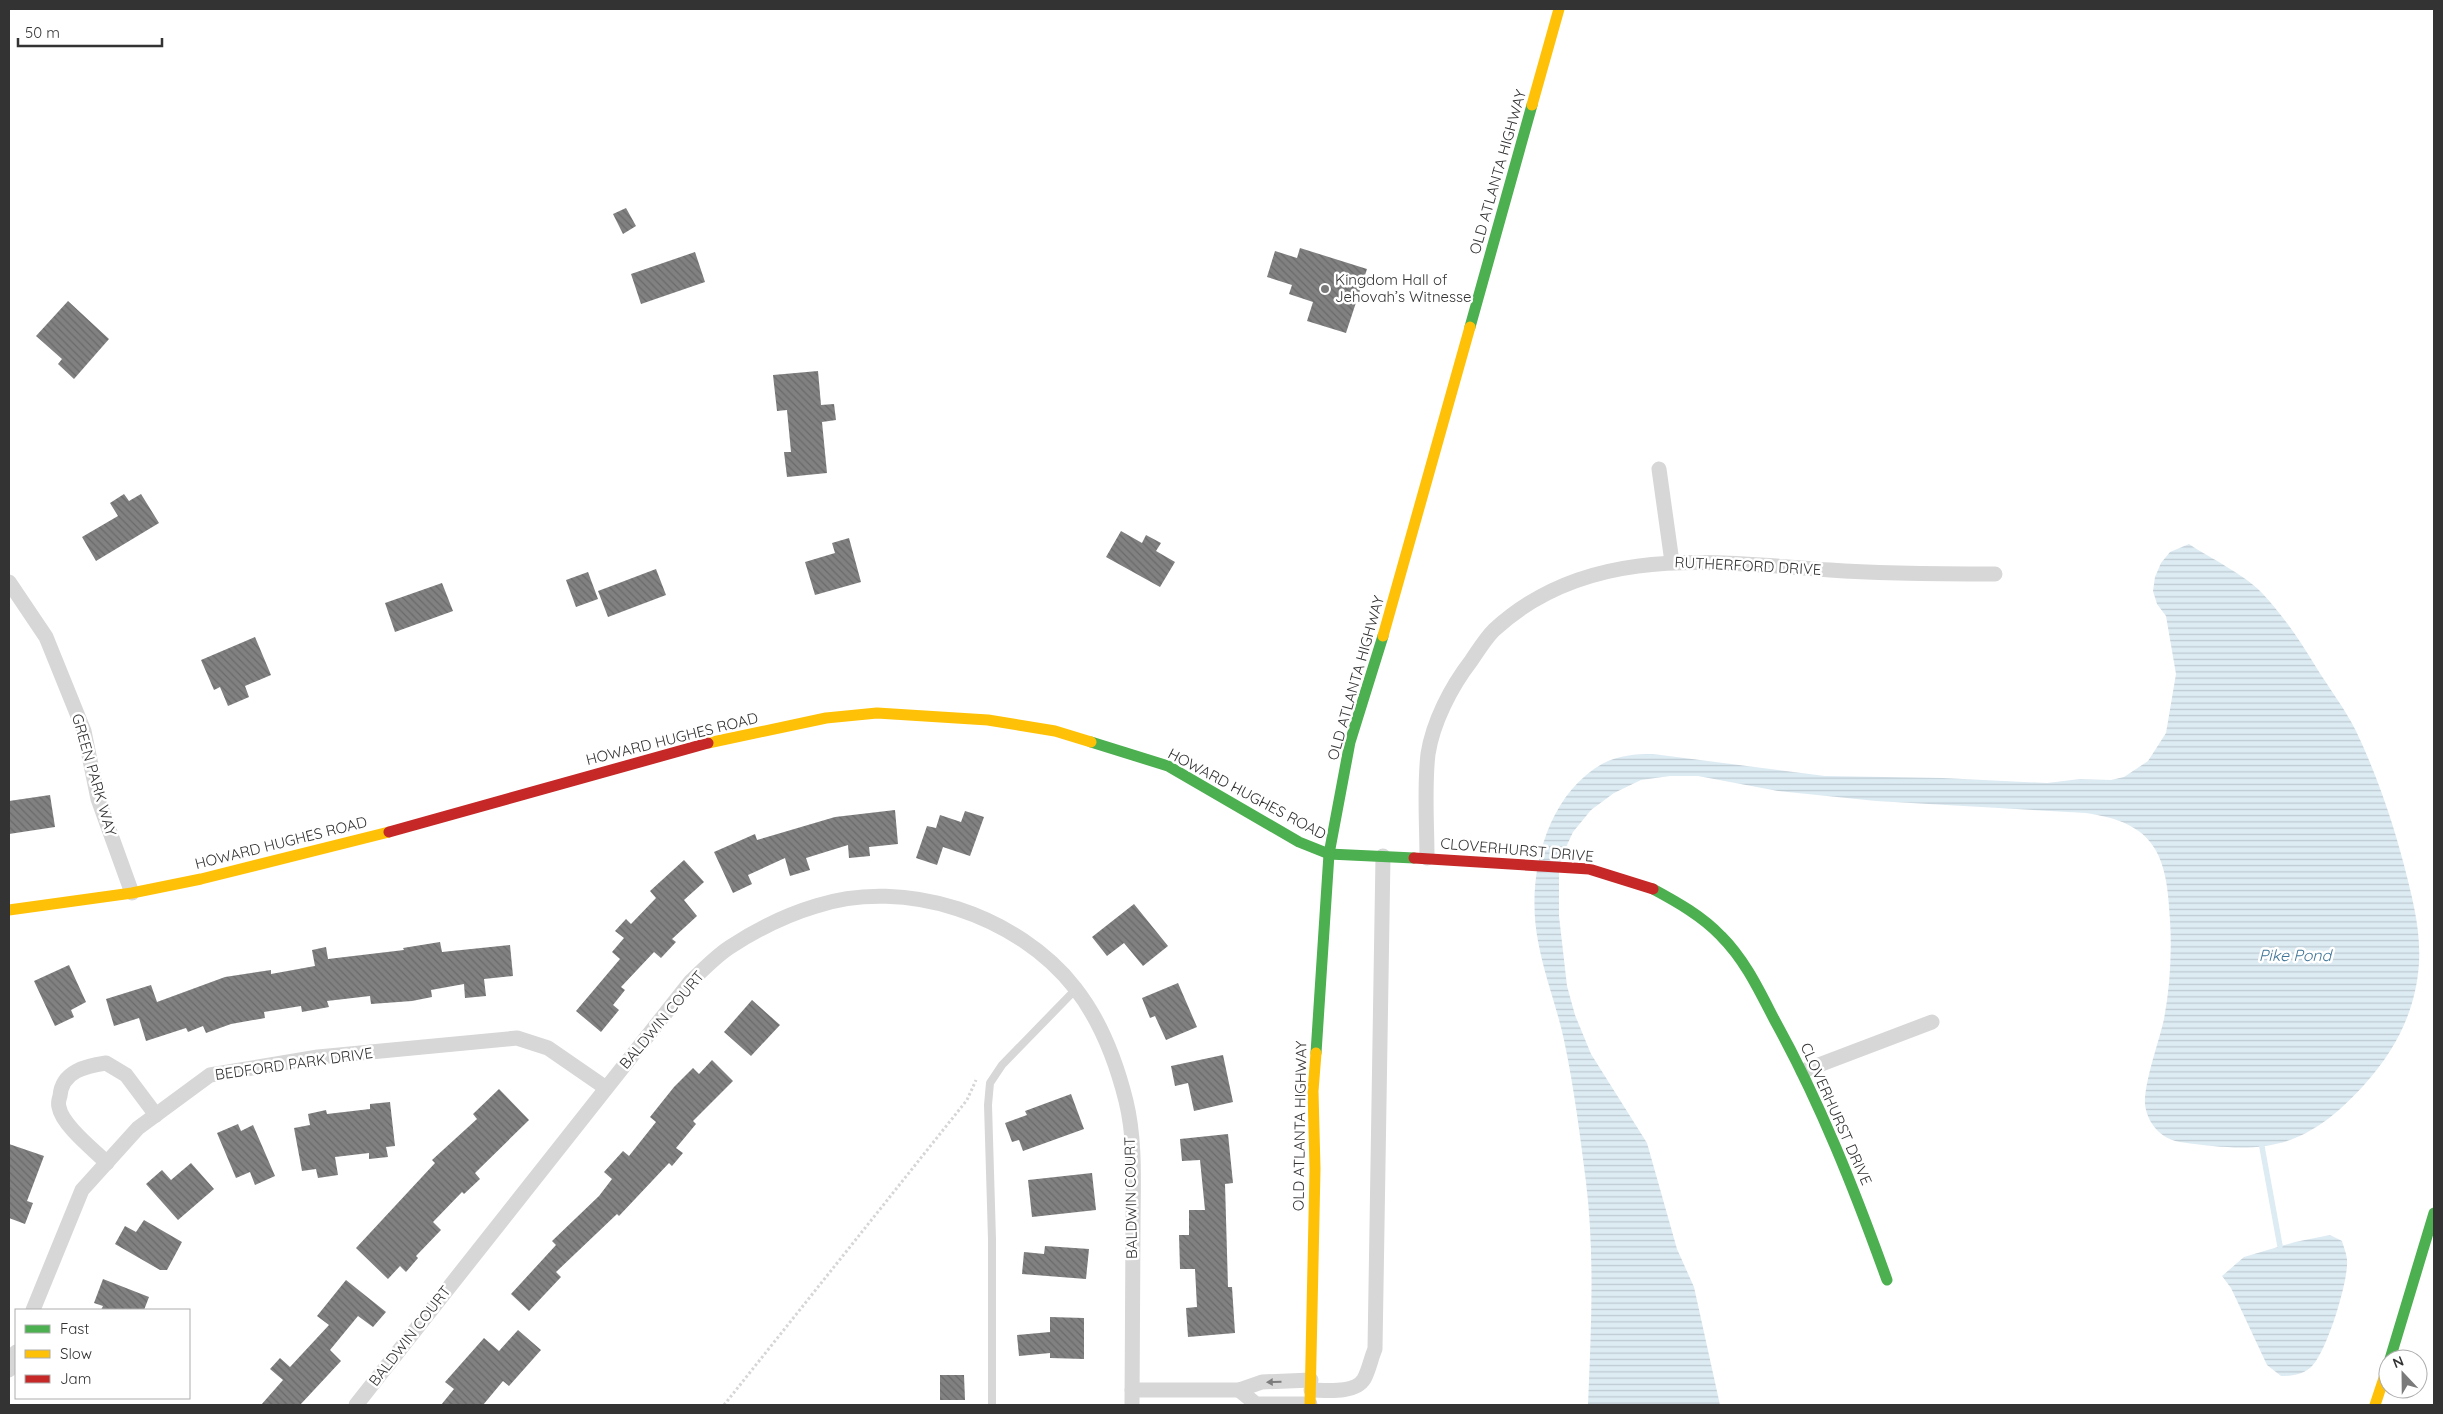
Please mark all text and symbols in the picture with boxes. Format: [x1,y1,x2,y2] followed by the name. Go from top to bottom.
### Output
[18,15,161,47] scale bar
[25,23,60,42] text: 50 m
[1465,87,1530,256] street label: OLD ATLANTA HIGHWAY
[1335,270,1472,306] place label: Kingdom Hall of Jehovah’s Witnesse
[1319,283,1331,295] marker: Kingdom Hall of Jehovah’s Witnesse
[1674,552,1822,579] street label: RUTHERFORD DRIVE
[1323,593,1388,762] street label: OLD ATLANTA HIGHWAY
[584,708,760,769] street label: HOWARD HUGHES ROAD
[68,711,121,839] street label: GREEN PARK WAY
[1165,744,1330,843] street label: HOWARD HUGHES ROAD
[193,812,369,873] street label: HOWARD HUGHES ROAD
[1440,833,1594,866] street label: CLOVERHURST DRIVE
[2259,945,2334,965] water label: Pike Pond
[615,967,708,1073] street label: BALDWIN COURT
[1289,1040,1310,1211] street label: OLD ATLANTA HIGHWAY
[1797,1040,1876,1188] street label: CLOVERHURST DRIVE
[214,1043,374,1084] street label: BEDFORD PARK DRIVE
[1120,1137,1141,1259] street label: BALDWIN COURT
[364,1282,455,1390] street label: BALDWIN COURT
[15,1309,190,1399] legend
[60,1319,89,1338] text: Fast
[60,1344,92,1363] text: Slow
[2378,1349,2428,1399] north arrow
[2390,1352,2406,1372] text: N
[60,1369,91,1388] text: Jam
[1266,1378,1282,1386] one-way arrow

